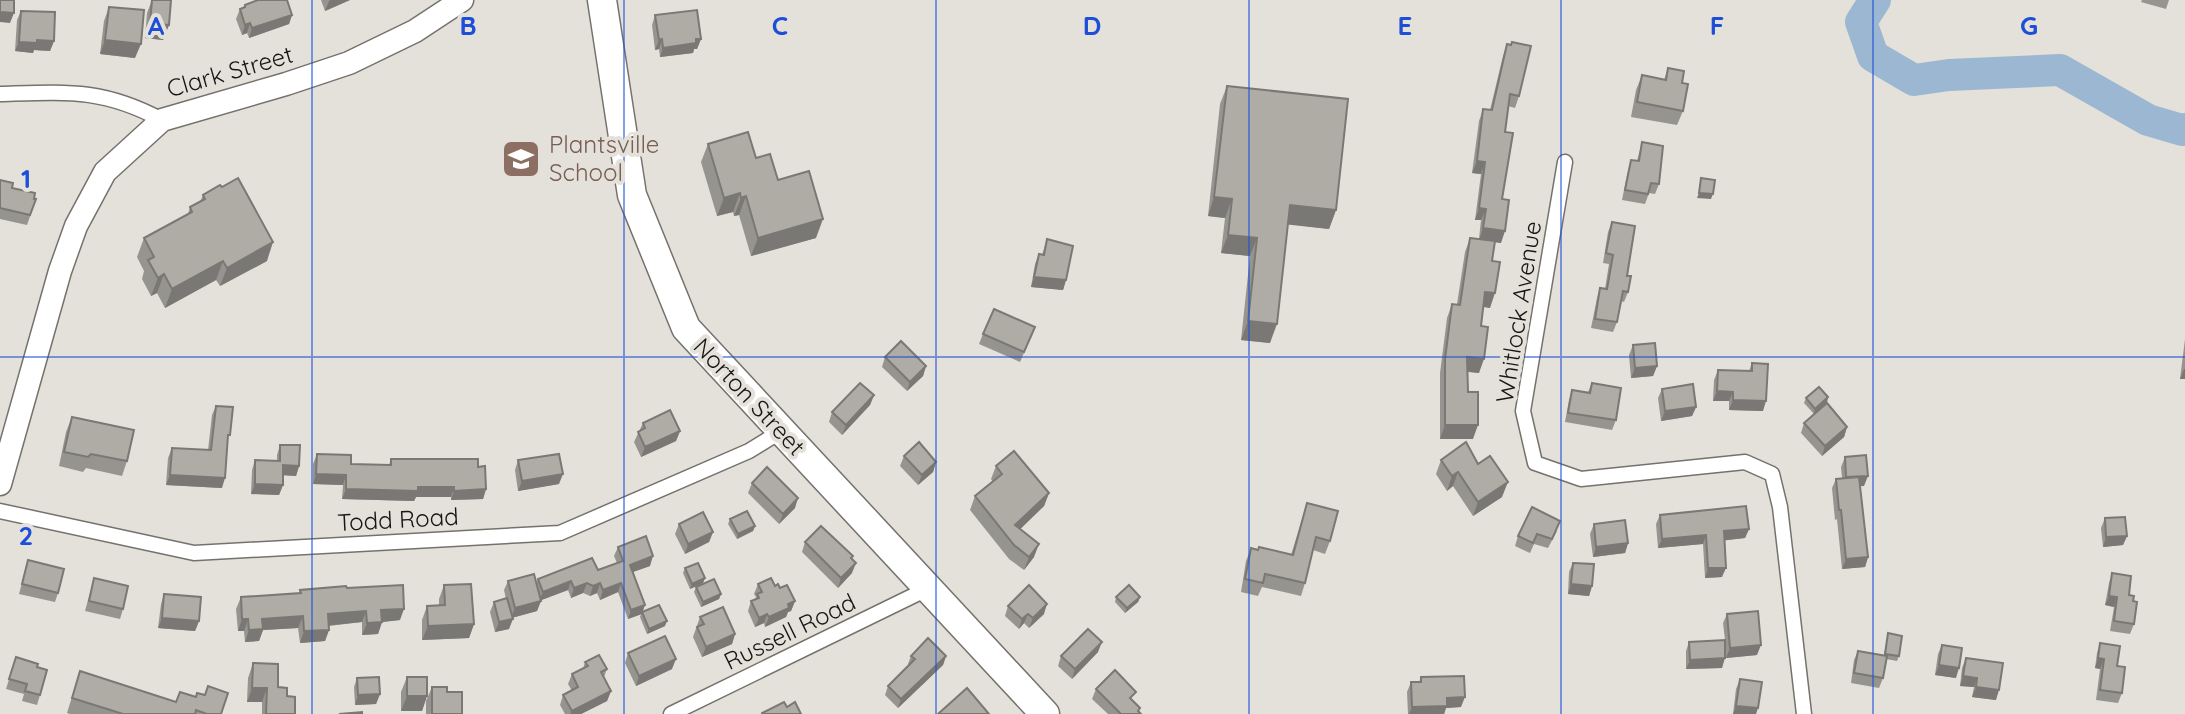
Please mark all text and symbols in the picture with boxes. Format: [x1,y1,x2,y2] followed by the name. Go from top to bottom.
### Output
[148,9,165,42] text: A
[459,9,477,42] text: B
[772,9,788,42] text: C
[1083,9,1101,42] text: D
[1398,9,1412,42] text: E
[1710,9,1724,42] text: F
[2020,9,2038,42] text: G
[163,39,296,103] street label: Clark Street
[549,129,659,187] place label: Plantsville School
[500,138,542,180] school or university icon: Plantsville School
[21,162,31,195] text: 1
[1489,219,1547,405] street label: Whitlock Avenue
[688,331,812,461] street label: Norton Street
[337,501,459,537] street label: Todd Road
[19,519,33,552] text: 2
[719,586,860,676] street label: Russell Road

